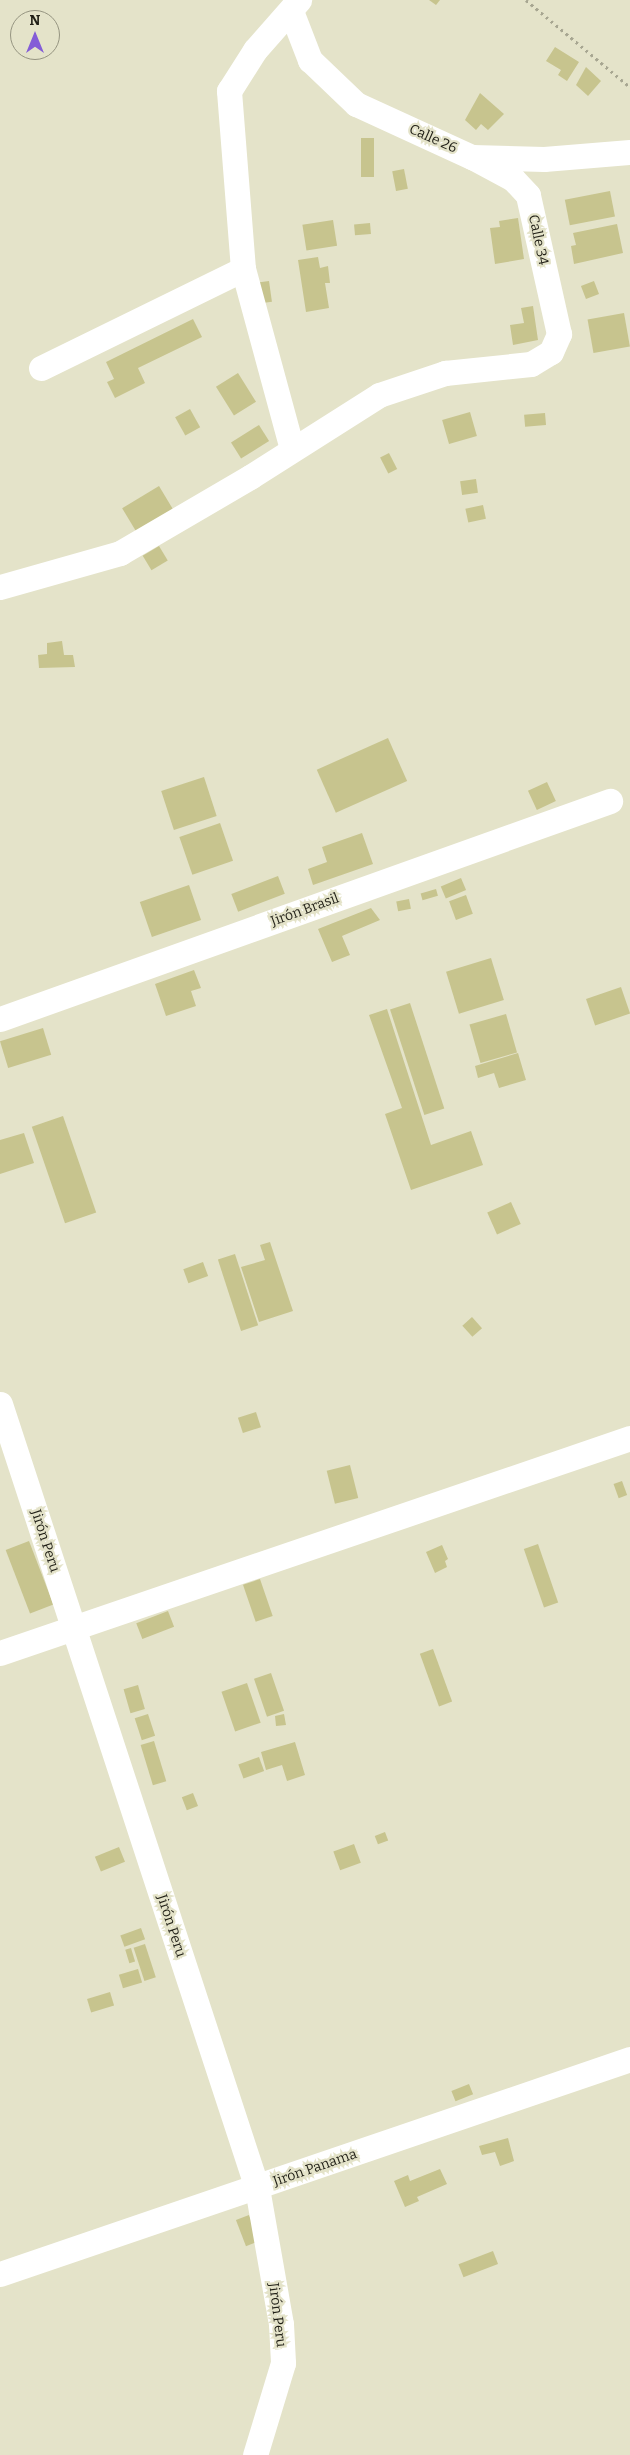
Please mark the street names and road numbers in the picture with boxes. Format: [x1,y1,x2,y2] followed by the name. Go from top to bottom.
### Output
[406,121,460,157] street label: Calle 26
[524,213,552,267] street label: Calle 34
[269,890,341,930] street label: Jirón Brasil
[27,1508,63,1574] street label: Jirón Peru
[153,1893,189,1959] street label: Jirón Peru
[271,2146,359,2190] street label: Jirón Panama
[265,2282,289,2348] street label: Jirón Peru

